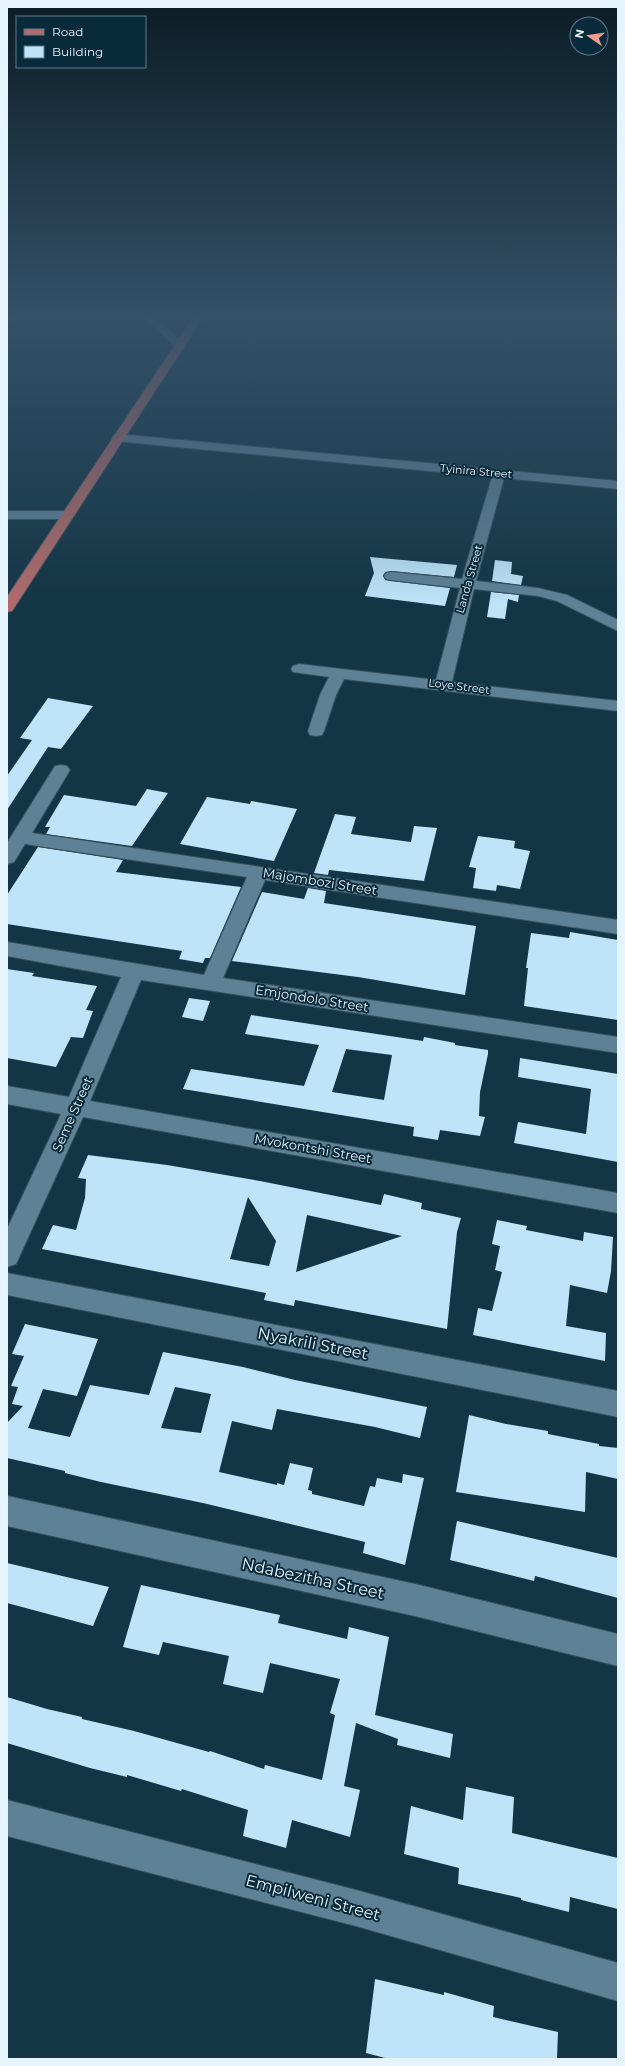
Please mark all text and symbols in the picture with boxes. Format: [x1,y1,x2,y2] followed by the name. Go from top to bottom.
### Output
[16,16,146,68] legend
[569,16,609,56] north arrow
[52,24,83,39] text: Road
[571,28,587,40] text: N
[52,44,103,59] text: Building
[439,461,513,481] street label: Tyinira Street
[453,543,486,615] street label: Landa Street
[428,675,491,697] street label: Loye Street
[262,864,378,898] street label: Majombozi Street
[254,981,370,1015] street label: Emjondolo Street
[48,1074,96,1154] street label: Seme Street
[253,1130,373,1166] street label: Mvokontshi Street
[256,1323,370,1364] street label: Nyakrili Street
[240,1554,386,1603] street label: Ndabezitha Street
[244,1870,383,1925] street label: Empilweni Street

